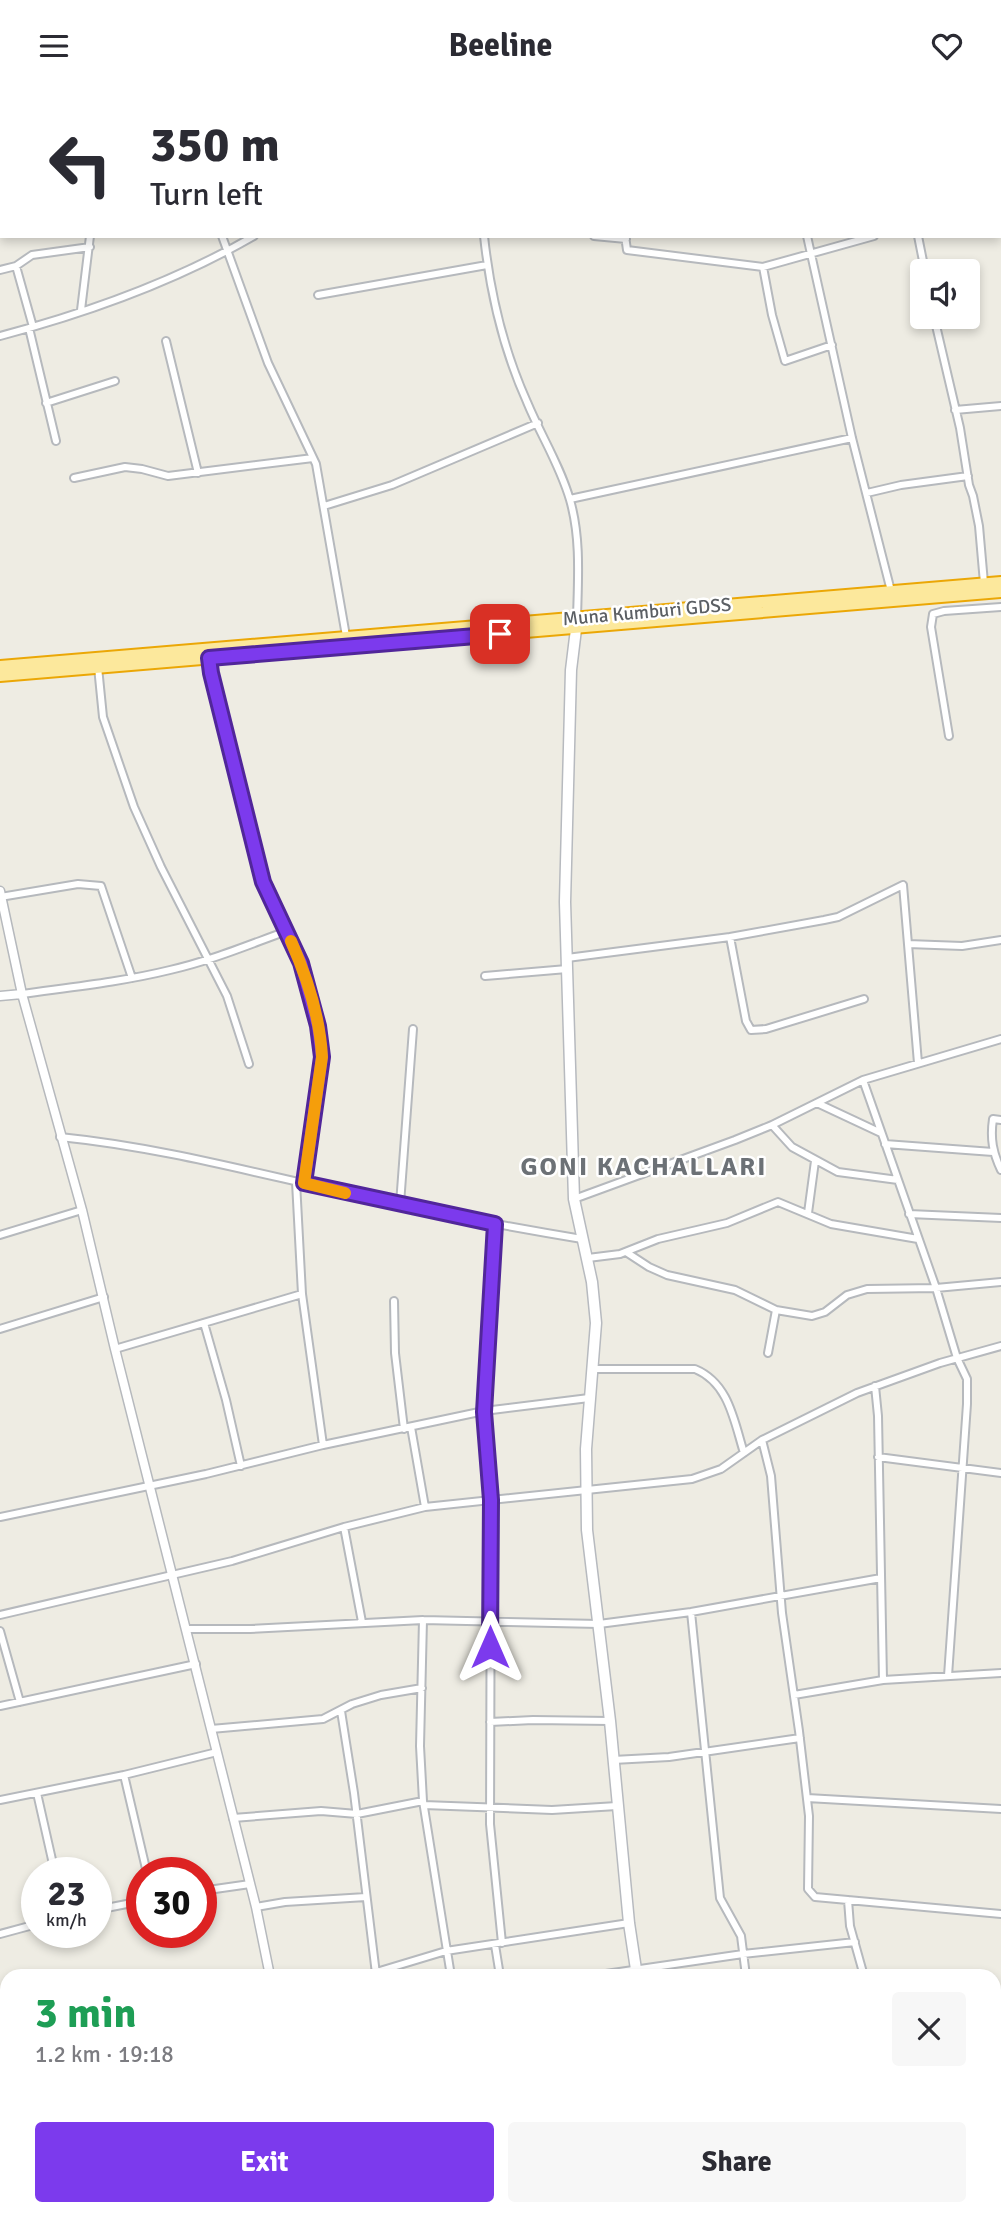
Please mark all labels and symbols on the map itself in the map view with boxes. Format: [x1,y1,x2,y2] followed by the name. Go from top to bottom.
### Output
[562,593,732,631] street label: Muna Kumburi GDSS
[470,604,530,664] pin
[521,1151,768,1183] district label: GONI KACHALLARI
[453,1610,527,1684] position arrow
[126,1857,217,1948] speed limit sign: 30

